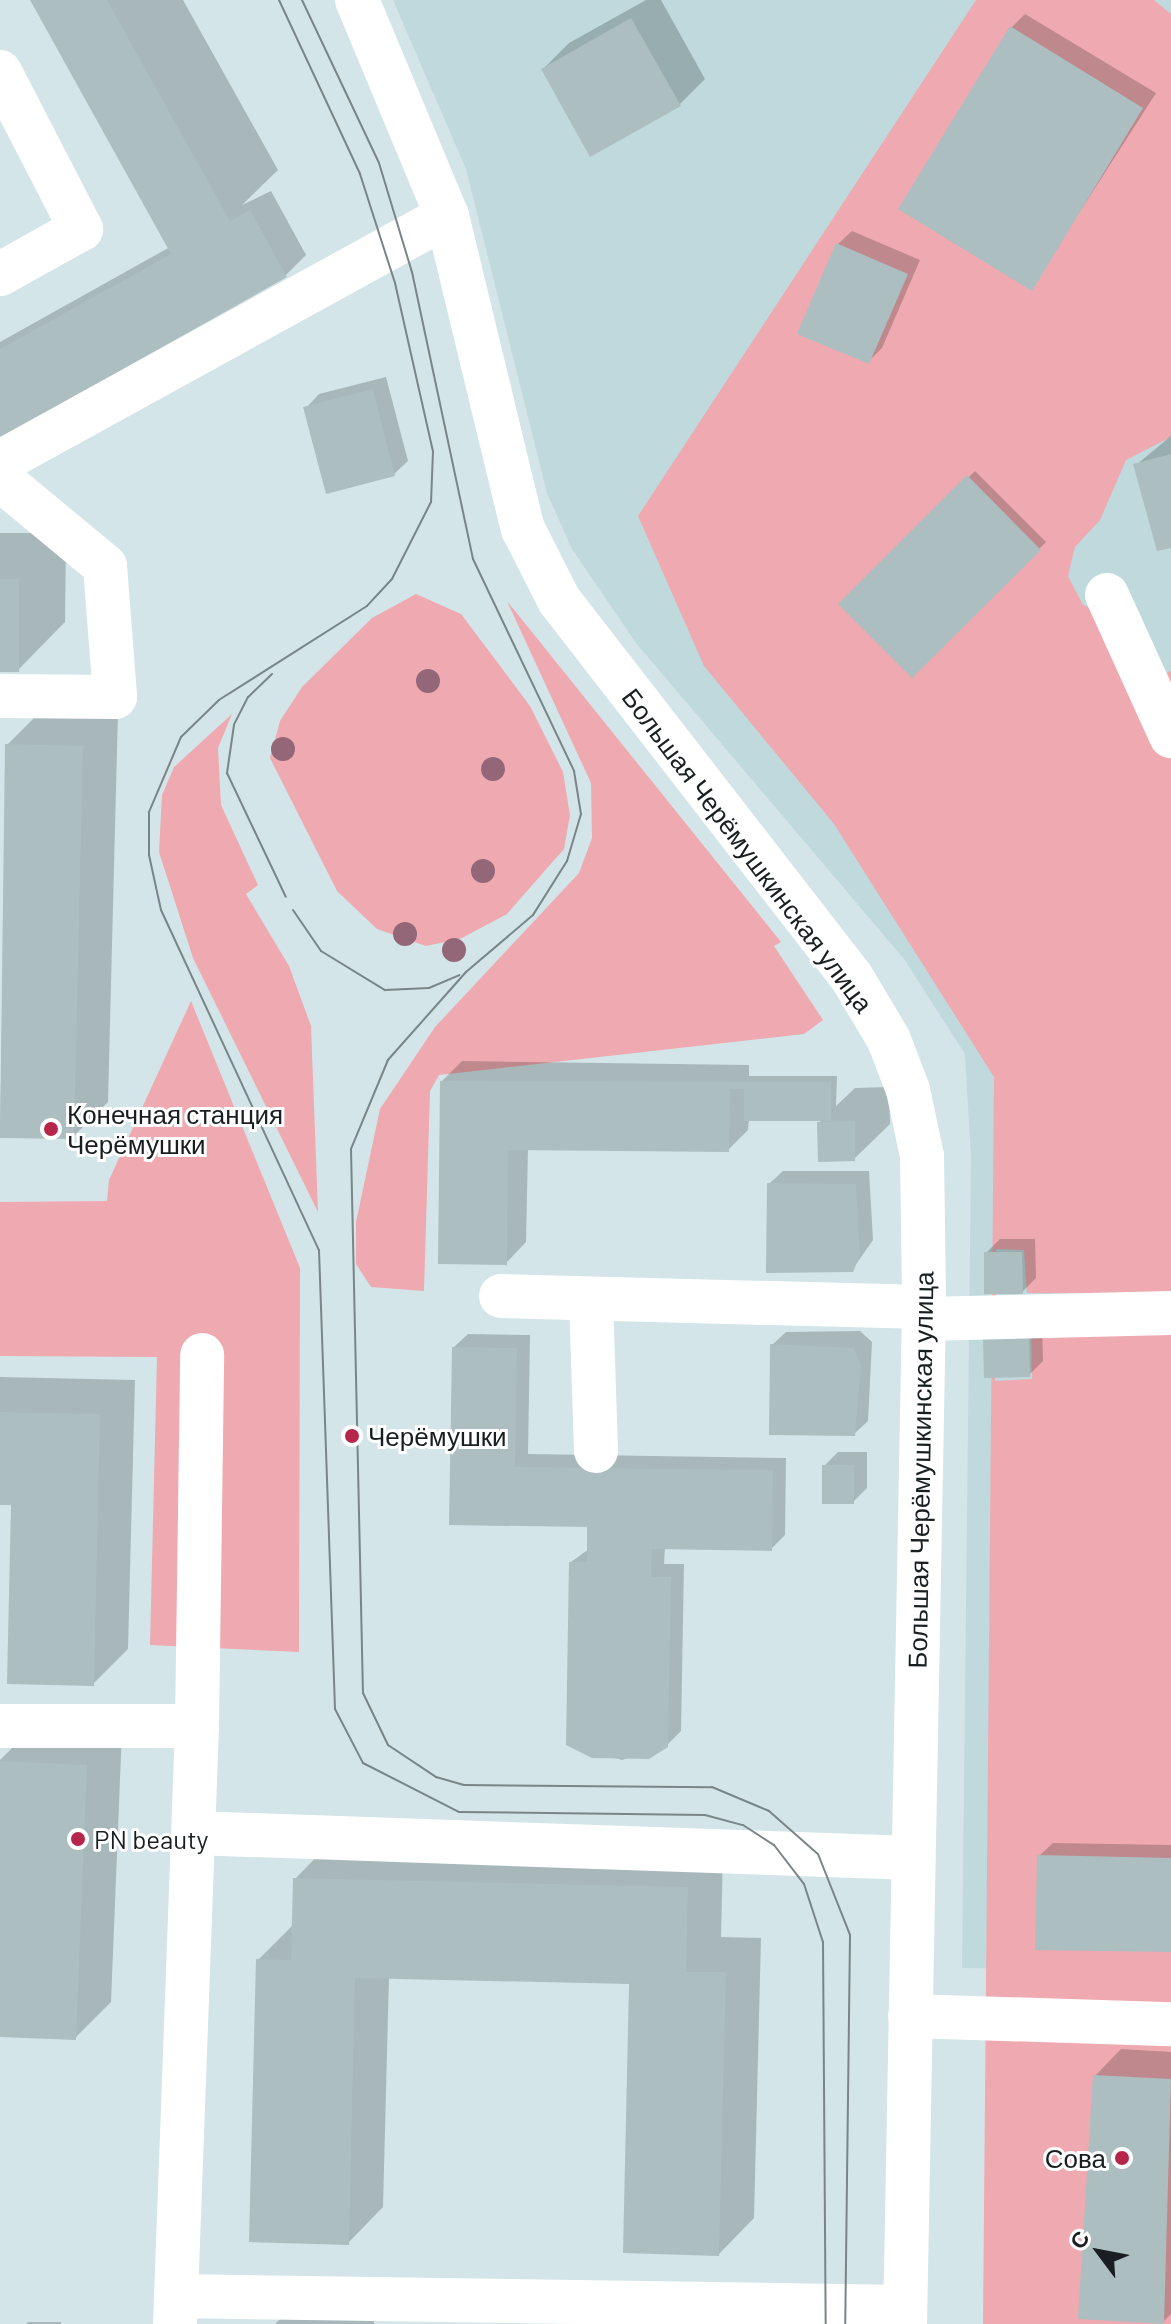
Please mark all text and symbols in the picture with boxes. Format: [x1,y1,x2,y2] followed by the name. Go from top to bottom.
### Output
[616,682,880,1018] street label: Большая Черёмушкинская улица
[67,1098,283,1160] place label: Конечная станция Черёмушки
[42,1120,60,1138] marker: Конечная станция Черёмушки
[901,1271,939,1669] street label: Большая Черёмушкинская улица
[368,1420,507,1452] place label: Черёмушки
[343,1427,361,1445] marker: Черёмушки
[94,1823,209,1855] place label: PN beauty
[69,1830,87,1848] marker: PN beauty
[1045,2142,1106,2174] place label: Сова
[1113,2149,1131,2167] marker: Сова
[1059,2212,1139,2292] north arrow
[1063,2226,1094,2253] text: С

